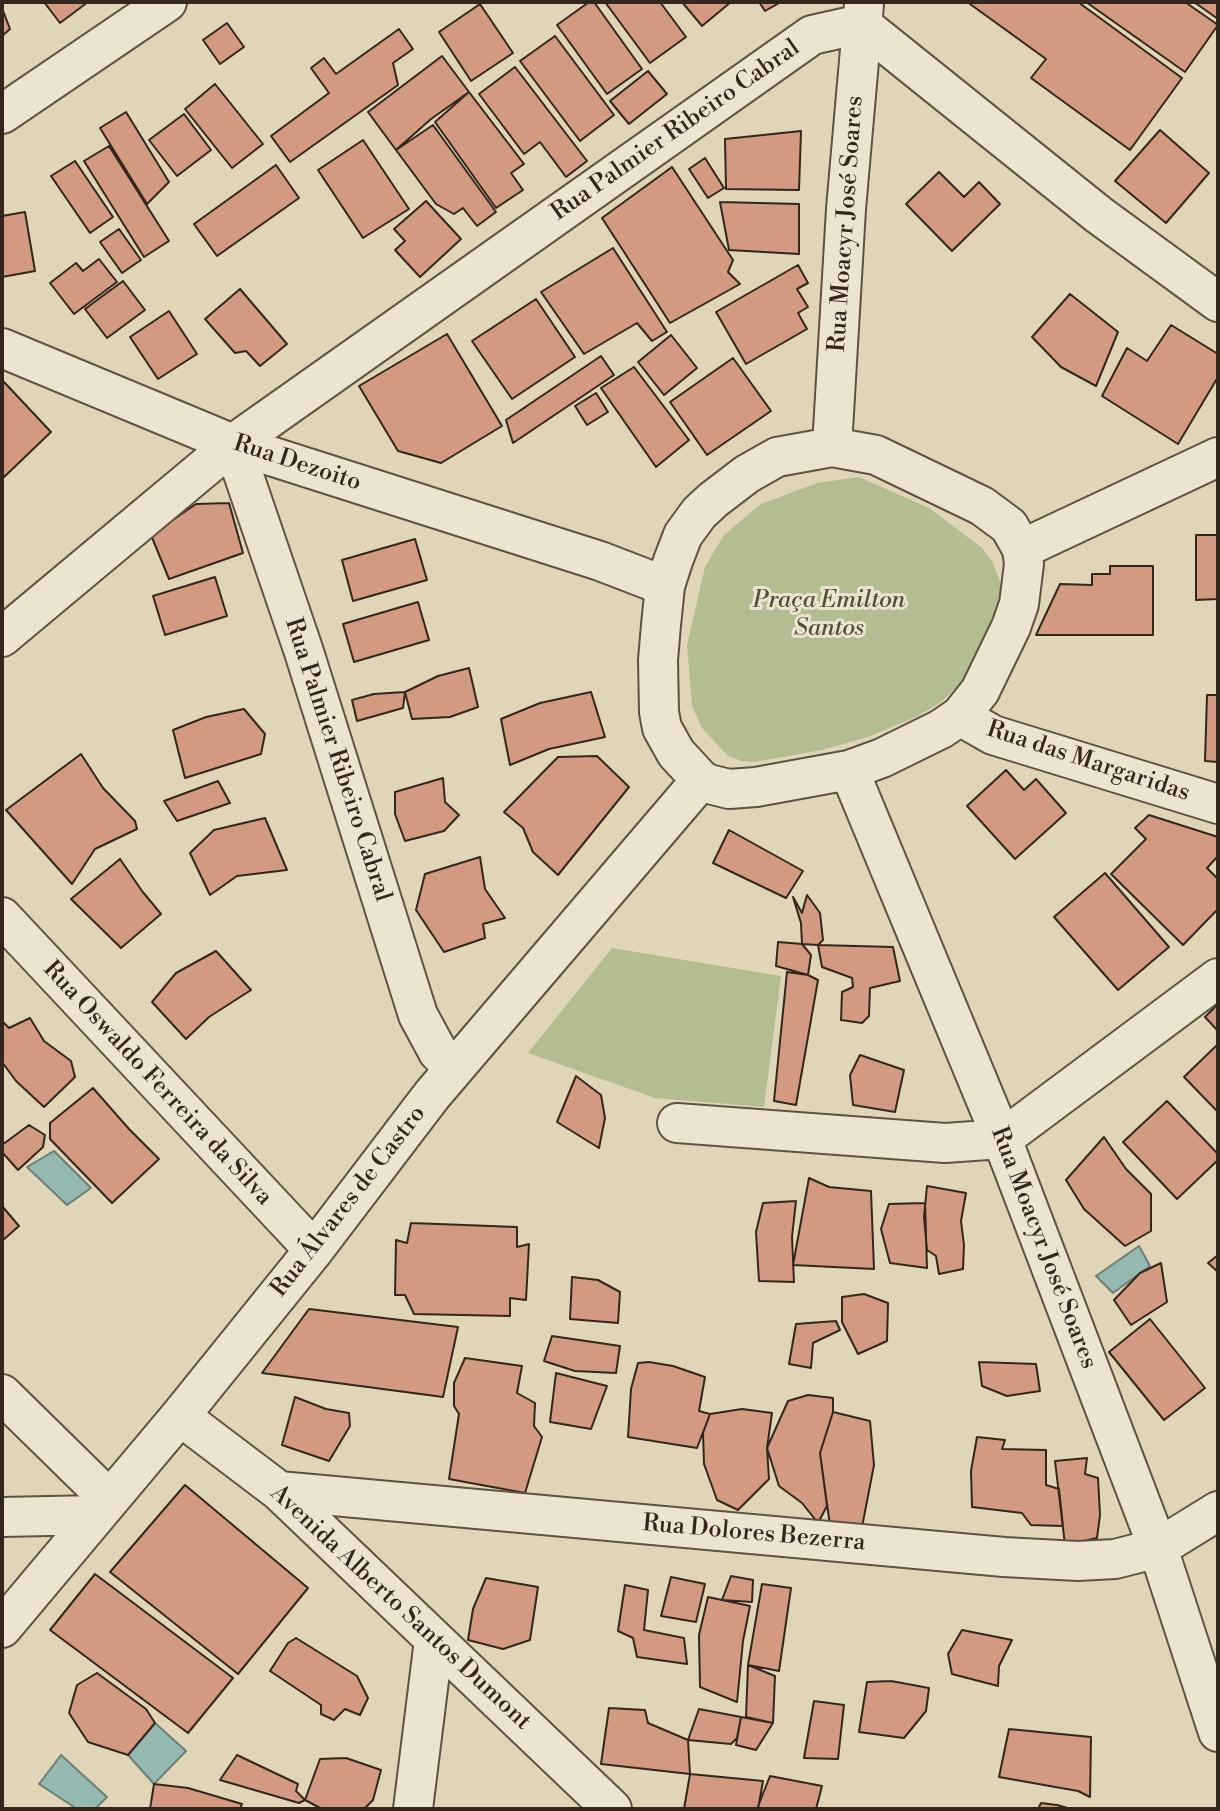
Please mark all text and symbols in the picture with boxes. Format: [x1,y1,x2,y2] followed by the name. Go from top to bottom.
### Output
[546,34,806,228] street label: Rua Palmier Ribeiro Cabral
[824,95,870,353] street label: Rua Moacyr José Soares
[230,430,364,498] street label: Rua Dezoito
[753,587,905,643] park label: Praça Emilton Santos
[277,614,397,906] street label: Rua Palmier Ribeiro Cabral
[983,716,1193,808] street label: Rua das Margaridas
[36,956,278,1212] street label: Rua Oswaldo Ferreira da Silva
[265,1101,433,1303] street label: Rua Álvares de Castro
[984,1123,1102,1373] street label: Rua Moacyr José Soares
[264,1479,536,1737] street label: Avenida Alberto Santos Dumont
[641,1510,867,1558] street label: Rua Dolores Bezerra

